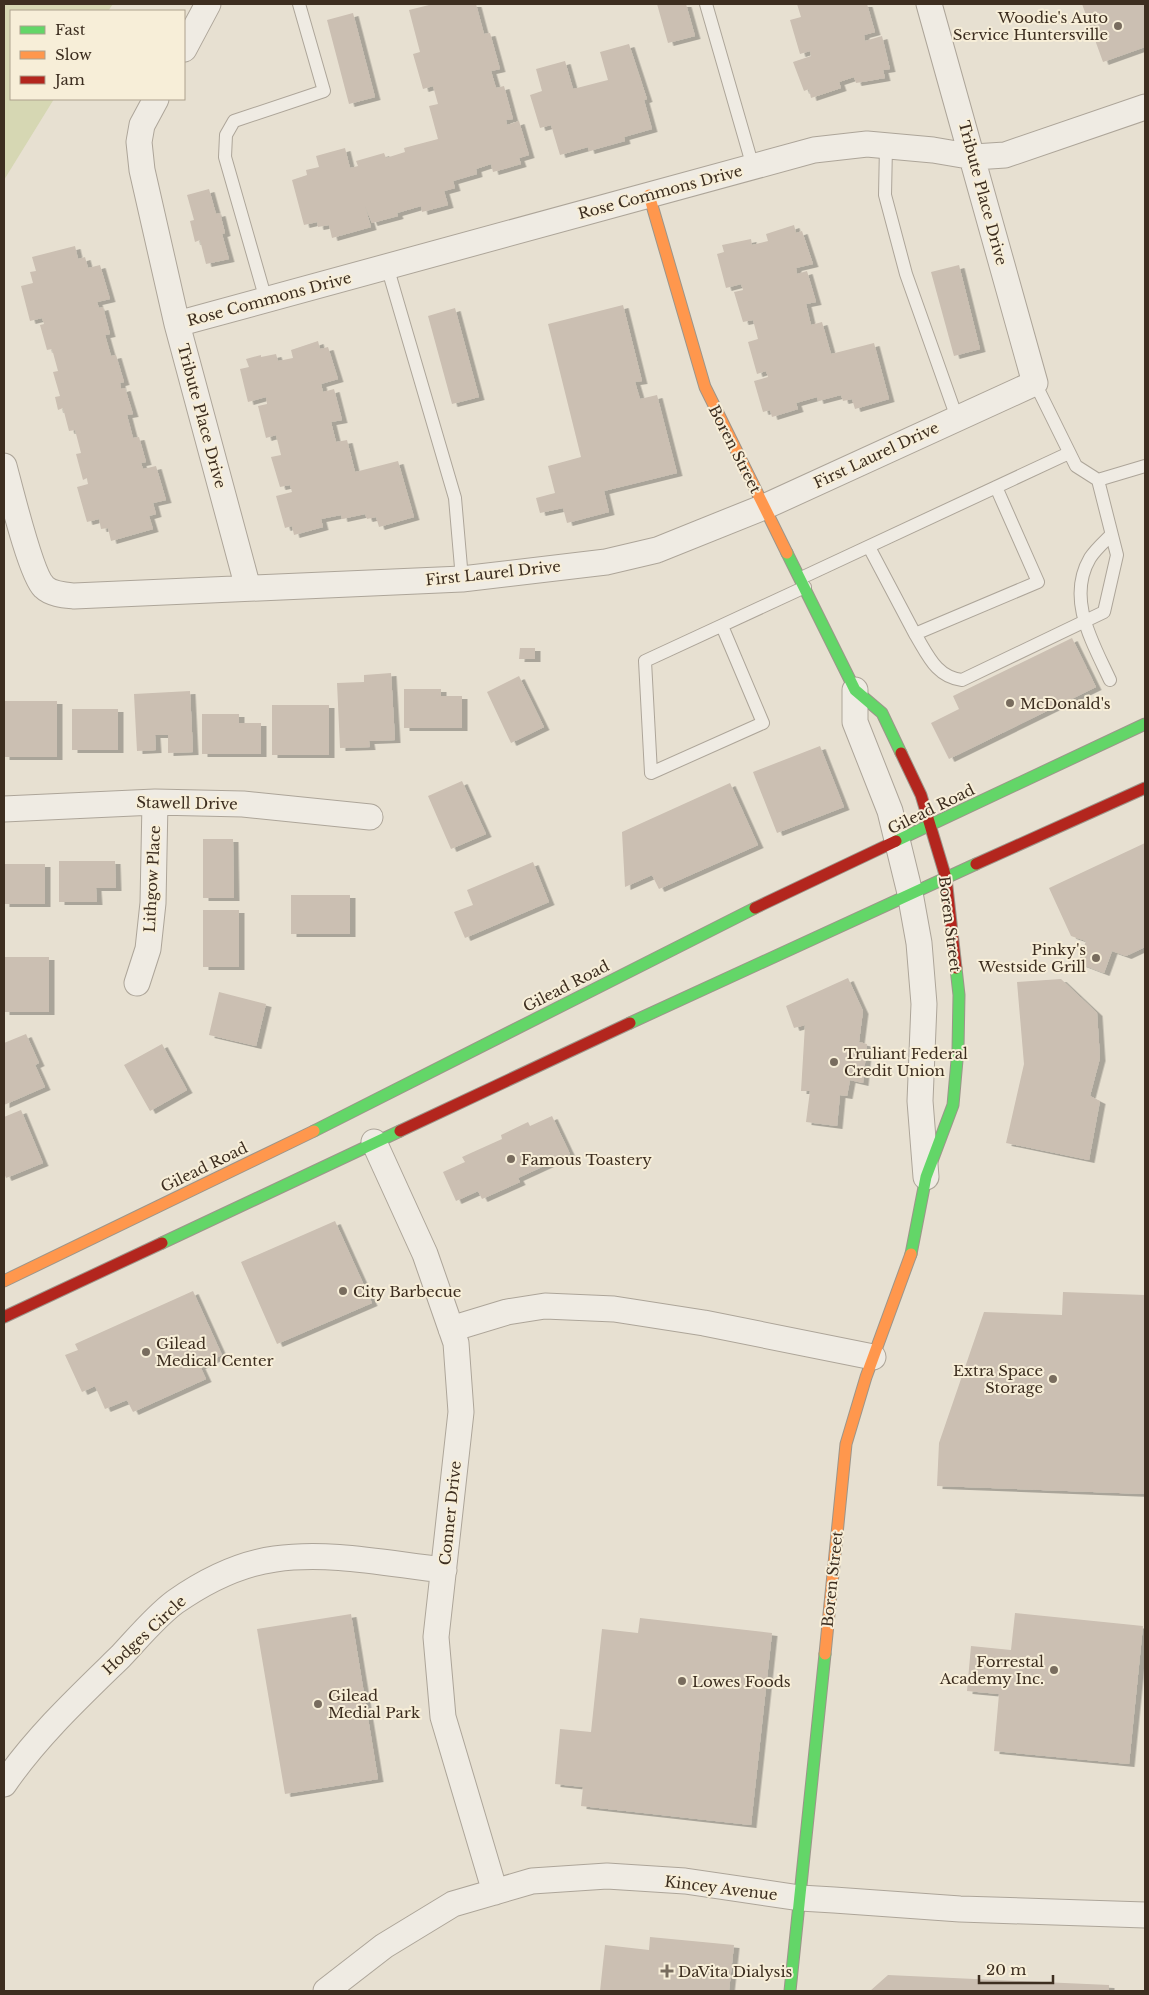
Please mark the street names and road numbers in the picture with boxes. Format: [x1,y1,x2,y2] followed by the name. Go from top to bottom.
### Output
[955,119,1011,267] street label: Tribute Place Drive
[576,161,744,223] street label: Rose Commons Drive
[185,268,353,330] street label: Rose Commons Drive
[174,342,230,490] street label: Tribute Place Drive
[705,402,766,497] street label: Boren Street
[810,418,942,492] street label: First Laurel Drive
[424,556,562,590] street label: First Laurel Drive
[884,780,978,838] street label: Gilead Road
[136,793,238,813] street label: Stawell Drive
[140,825,164,933] street label: Lithgow Place
[935,875,965,973] street label: Boren Street
[520,956,612,1016] street label: Gilead Road
[157,1138,251,1196] street label: Gilead Road
[435,1460,465,1566] street label: Conner Drive
[817,1530,847,1628] street label: Boren Street
[98,1591,190,1679] street label: Hodges Circle
[663,1872,779,1904] street label: Kincey Avenue

